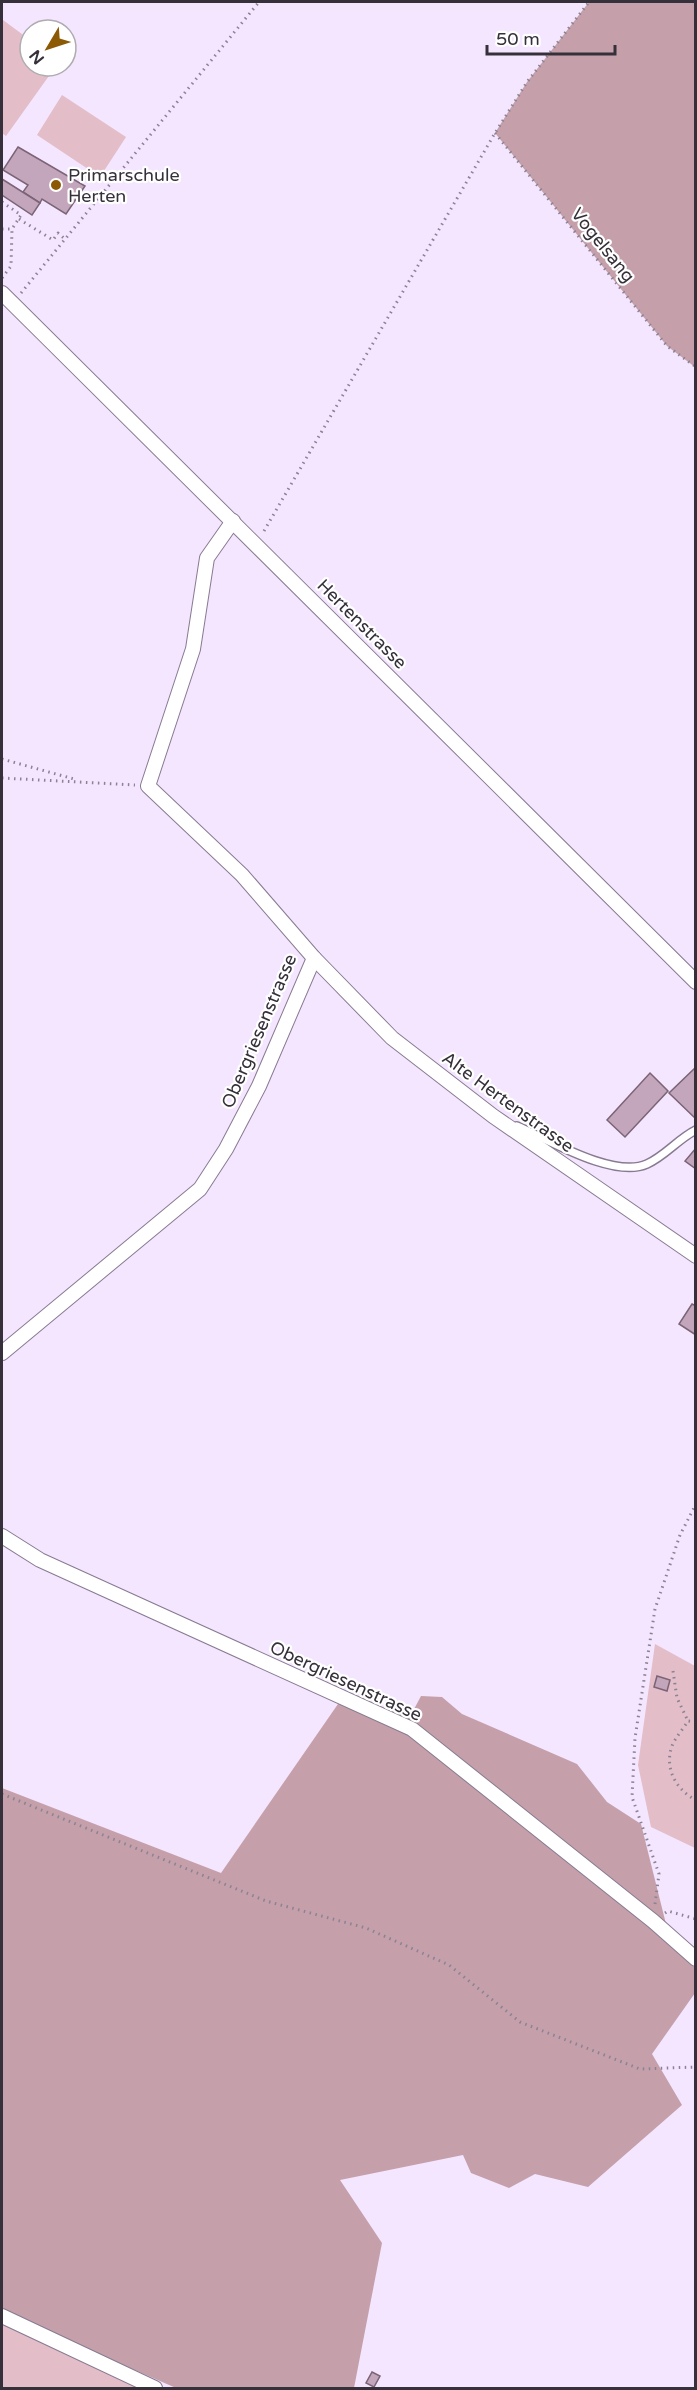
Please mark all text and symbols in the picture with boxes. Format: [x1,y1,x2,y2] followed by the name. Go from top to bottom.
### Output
[18,18,78,78] north arrow
[487,18,614,56] scale bar
[496,28,540,50] text: 50 m
[25,46,49,68] text: N
[68,164,180,207] place label: Primarschule Herten
[49,178,63,192] marker: Primarschule Herten
[566,203,640,287] street label: Vogelsang
[312,574,412,674] street label: Hertenstrasse
[217,951,301,1111] street label: Obergriesenstrasse
[438,1047,578,1157] street label: Alte Hertenstrasse
[266,1636,426,1726] street label: Obergriesenstrasse

